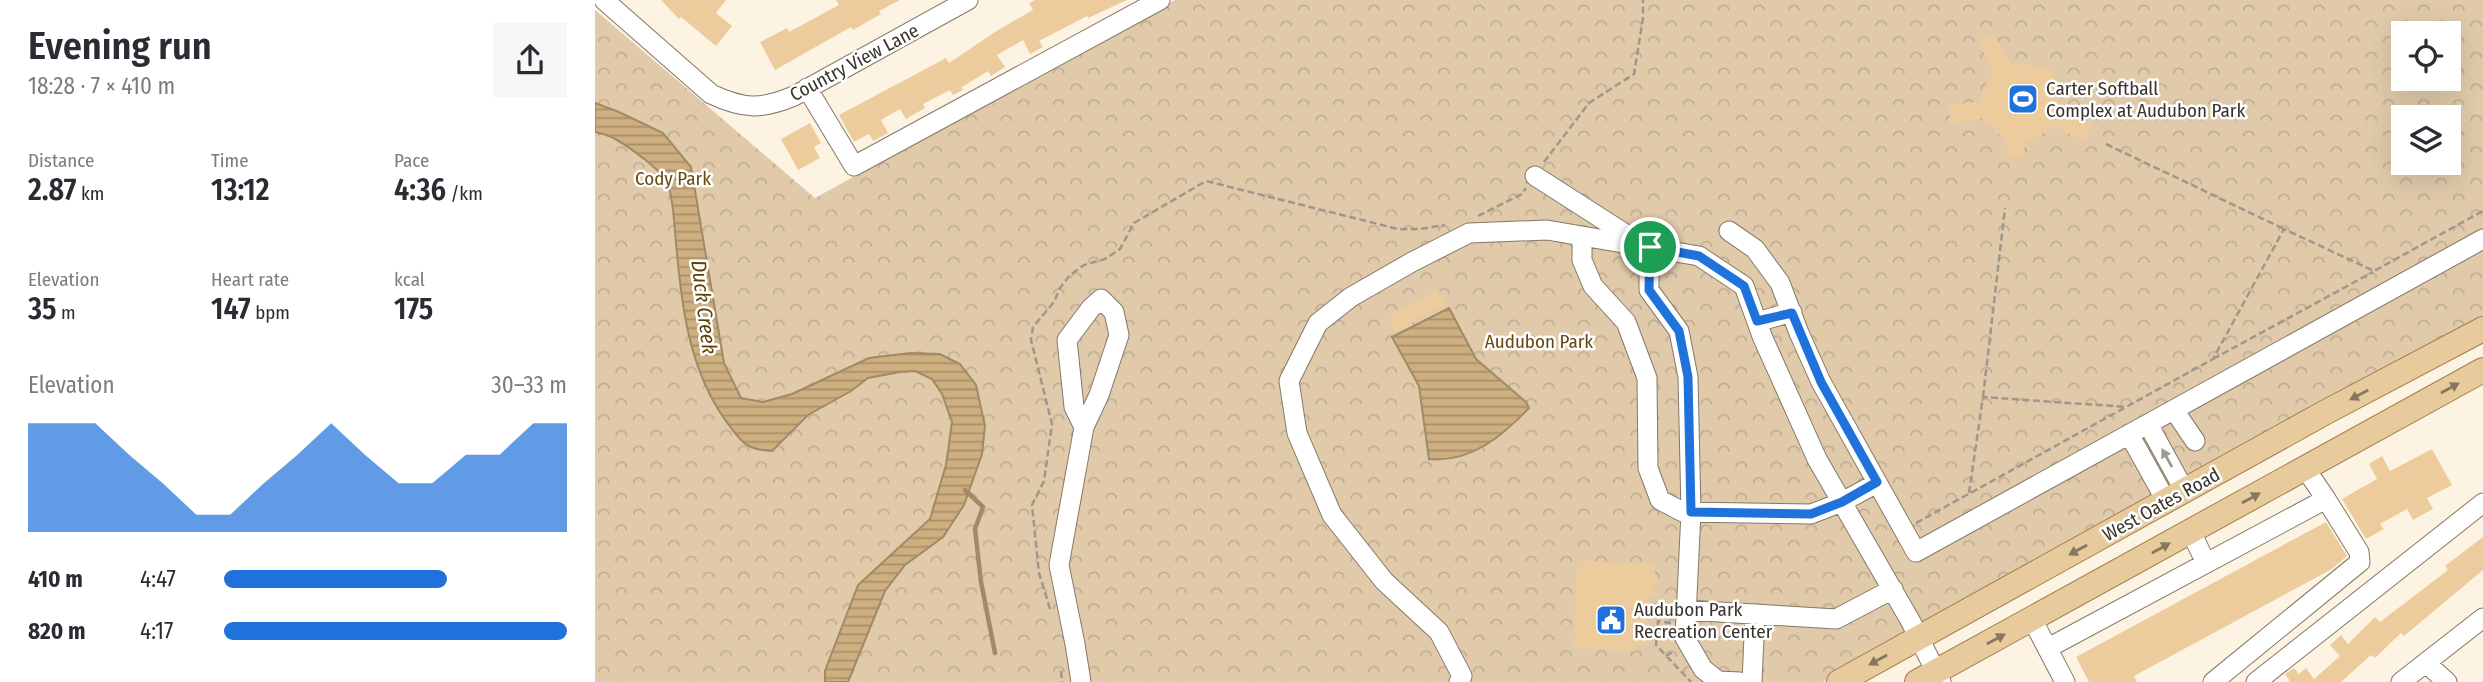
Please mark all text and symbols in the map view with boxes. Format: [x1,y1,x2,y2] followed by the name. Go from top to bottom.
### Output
[786,19,923,106] street label: Country View Lane
[2391,21,2461,175] map controls
[2391,21,2461,91] button: locate
[28,23,212,69] text: Evening run
[493,23,567,97] button: share
[28,72,175,100] text: 18:28 · 7 × 410 m
[2046,77,2245,122] place label: Carter Softball Complex at Audubon Park
[2006,82,2040,116] sports icon: Carter Softball Complex at Audubon Park
[2391,105,2461,175] button: layers
[28,149,95,172] text: Distance
[211,149,249,172] text: Time
[394,149,429,172] text: Pace
[635,167,711,190] park label: Cody Park
[28,172,76,208] text: 2.87
[211,172,270,208] text: 13:12
[394,172,446,208] text: 4:36
[76,182,104,205] text: km
[446,182,483,205] text: /km
[1620,217,1680,277] pin
[1631,228,1669,266] icon: arrive
[685,258,723,356] water label: Duck Creek
[28,268,100,291] text: Elevation
[211,268,289,291] text: Heart rate
[394,268,425,291] text: kcal
[28,291,57,327] text: 35
[211,291,251,327] text: 147
[394,291,433,327] text: 175
[57,301,76,324] text: m
[251,301,290,324] text: bpm
[1485,330,1593,353] park label: Audubon Park
[28,371,115,399] text: Elevation
[491,371,567,399] text: 30–33 m
[2440,383,2460,394] one-way arrow
[2349,389,2369,400] one-way arrow
[2161,449,2173,468] one-way arrow
[2099,463,2224,546] street label: West Oates Road
[2241,493,2261,504] one-way arrow
[2152,542,2171,554] one-way arrow
[2068,544,2088,556] one-way arrow
[28,565,83,593] text: 410 m
[140,565,176,593] text: 4:47
[1634,598,1773,643] place label: Audubon Park Recreation Center
[1594,603,1628,637] public building icon: Audubon Park Recreation Center
[28,617,86,645] text: 820 m
[140,617,173,645] text: 4:17
[1986,633,2005,645] one-way arrow
[1869,654,1888,666] one-way arrow

